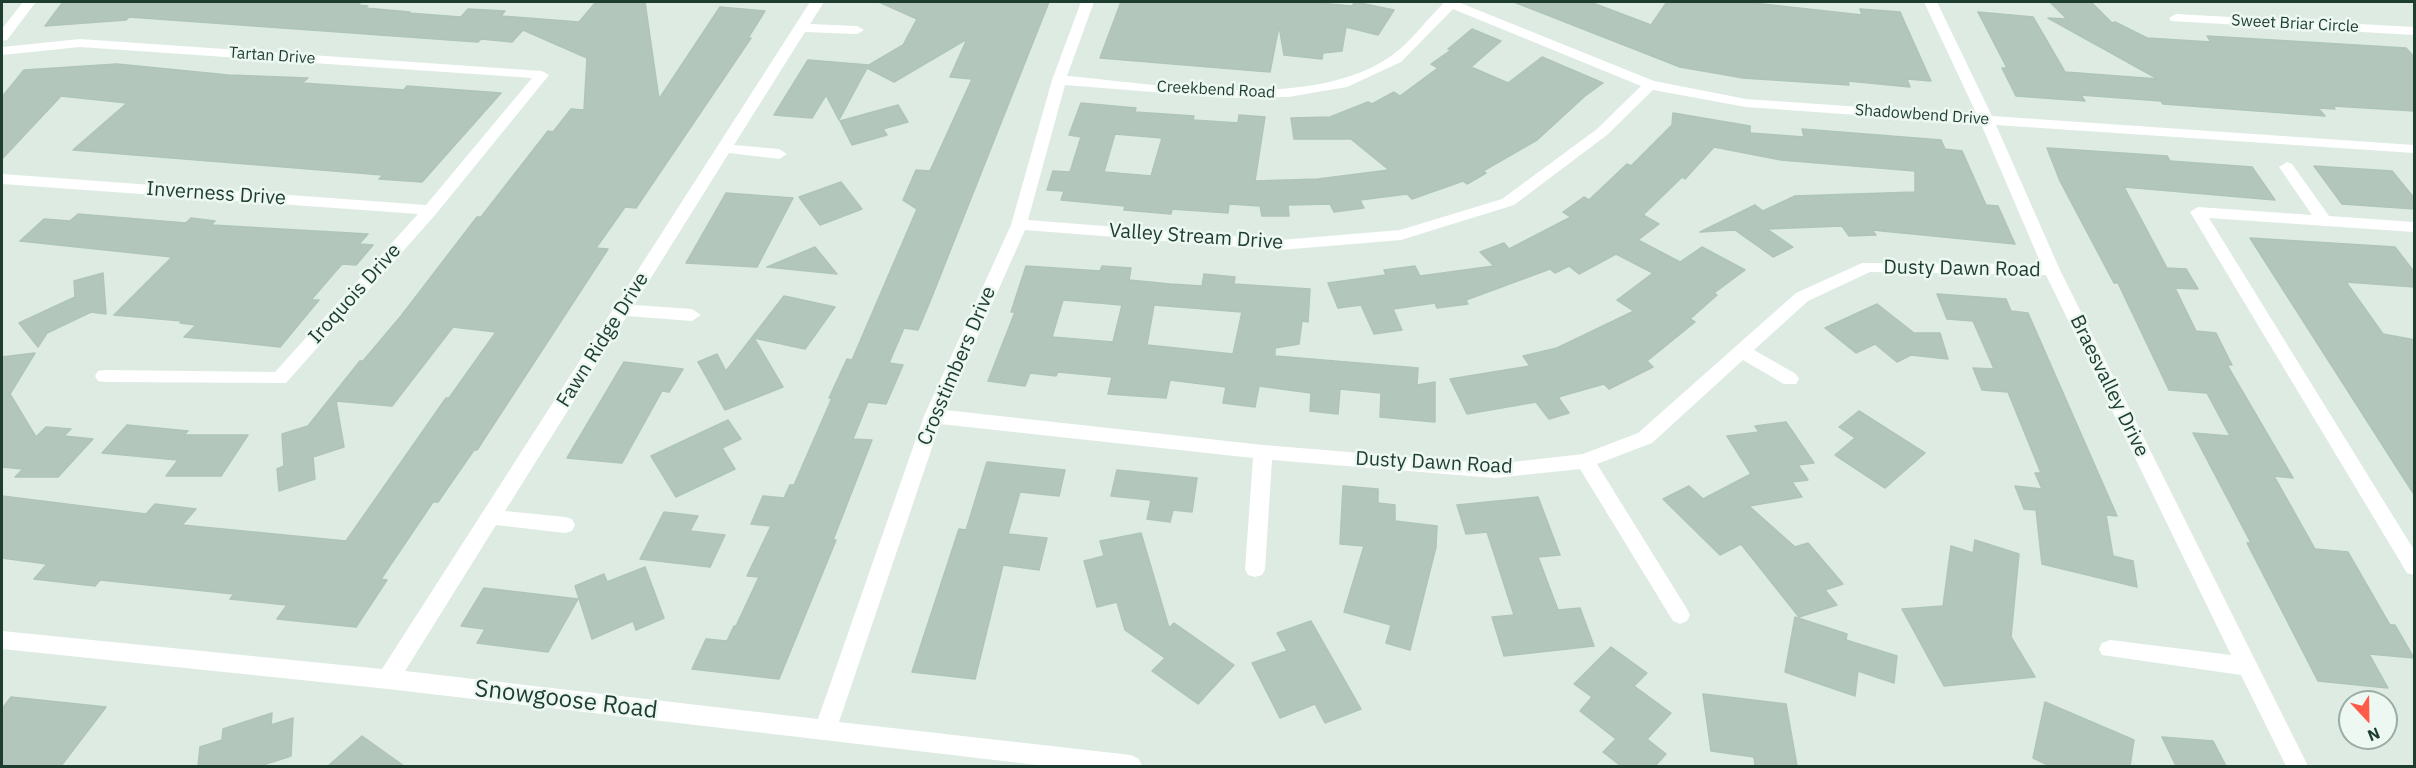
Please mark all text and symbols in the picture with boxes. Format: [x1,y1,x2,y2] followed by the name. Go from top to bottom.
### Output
[2231,11,2359,37] street label: Sweet Briar Circle
[228,43,316,69] street label: Tartan Drive
[1156,77,1276,103] street label: Creekbend Road
[1854,101,1990,129] street label: Shadowbend Drive
[145,177,287,211] street label: Inverness Drive
[1108,219,1284,255] street label: Valley Stream Drive
[304,239,406,349] street label: Iroquois Drive
[1883,256,2041,282] street label: Dusty Dawn Road
[552,268,654,412] street label: Fawn Ridge Drive
[913,283,1001,449] street label: Crosstimbers Drive
[2064,311,2154,461] street label: Braesvalley Drive
[1355,447,1513,479] street label: Dusty Dawn Road
[473,674,659,726] street label: Snowgoose Road
[2338,690,2398,750] north arrow
[2365,723,2383,746] text: N

